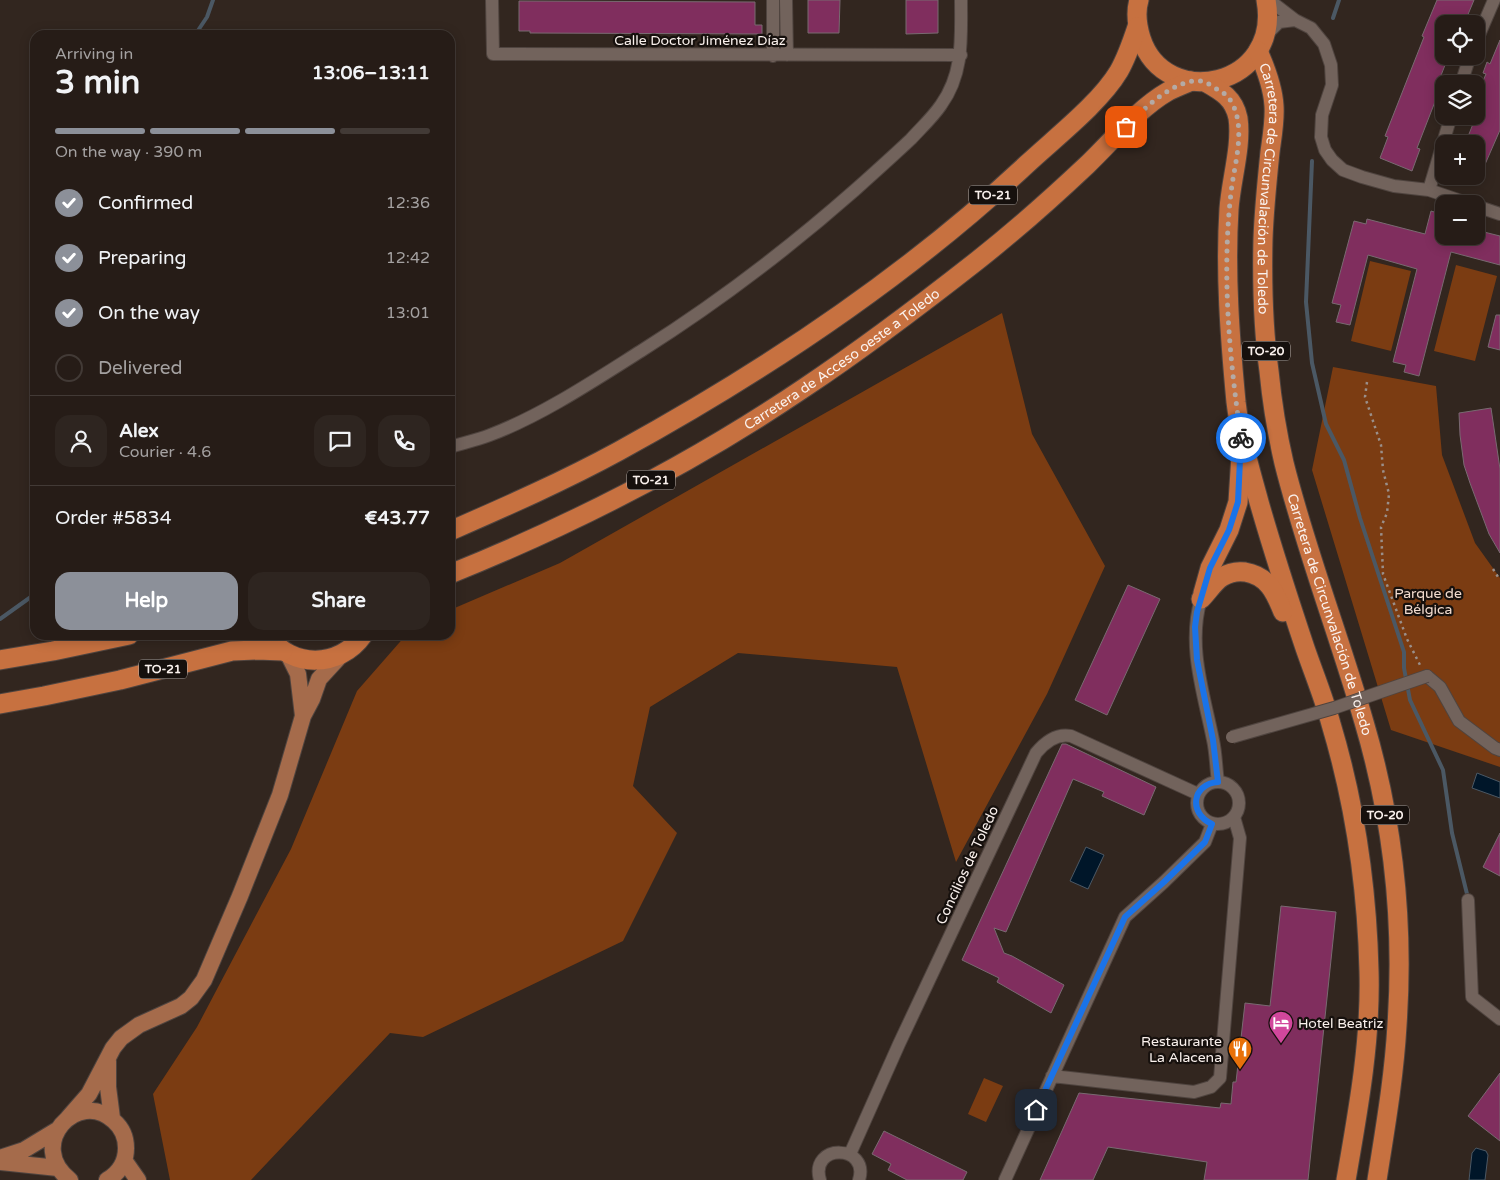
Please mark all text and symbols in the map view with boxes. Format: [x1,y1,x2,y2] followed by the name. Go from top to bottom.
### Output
[1435,15,1485,245] map controls
[1435,15,1485,65] button: locate
[614,32,786,49] street label: Calle Doctor Jiménez Díaz
[55,44,133,64] text: Arriving in
[1254,61,1282,315] street label: Carretera de Circunvalación de Toledo
[312,62,430,84] text: 13:06–13:11
[55,64,140,102] text: 3 min
[1435,75,1485,125] button: layers
[1105,106,1147,148] pin
[1112,113,1140,141] icon: bag
[1435,135,1485,185] button: +
[55,142,202,162] text: On the way · 390 m
[969,186,1017,204] road number: TO-21
[55,189,83,217] icon: check
[98,192,193,214] text: Confirmed
[386,193,430,213] text: 12:36
[1435,195,1485,245] button: −
[55,244,83,272] icon: check
[98,247,187,269] text: Preparing
[386,248,430,268] text: 12:42
[741,285,943,434] street label: Carretera de Acceso oeste a Toledo
[55,299,83,327] icon: check
[98,302,200,324] text: On the way
[386,303,430,323] text: 13:01
[1242,342,1290,361] road number: TO-20
[98,357,183,379] text: Delivered
[1216,413,1266,463] courier
[55,415,107,467] button: person
[314,415,366,467] button: chat
[378,415,430,467] button: phone
[119,420,159,442] text: Alex
[1227,424,1255,452] icon: bike
[119,442,211,462] text: Courier · 4.6
[627,470,675,490] road number: TO-21
[1283,492,1375,738] street label: Carretera de Circunvalación de Toledo
[55,507,172,529] text: Order #5834
[365,507,430,529] text: €43.77
[55,572,238,630] button: Help
[248,572,430,630] button: Share
[1394,585,1462,618] park label: Parque de Bélgica
[139,660,187,679] road number: TO-21
[933,803,1002,927] street label: Concilios de Toledo
[1361,806,1409,824] road number: TO-20
[1268,1010,1294,1044] hotel icon: Hotel Beatriz
[1298,1015,1384,1032] place label: Hotel Beatriz
[1141,1033,1222,1066] place label: Restaurante La Alacena
[1227,1036,1253,1070] restaurant icon: Restaurante La Alacena
[1015,1089,1057,1131] pin
[1022,1096,1050,1124] icon: home

